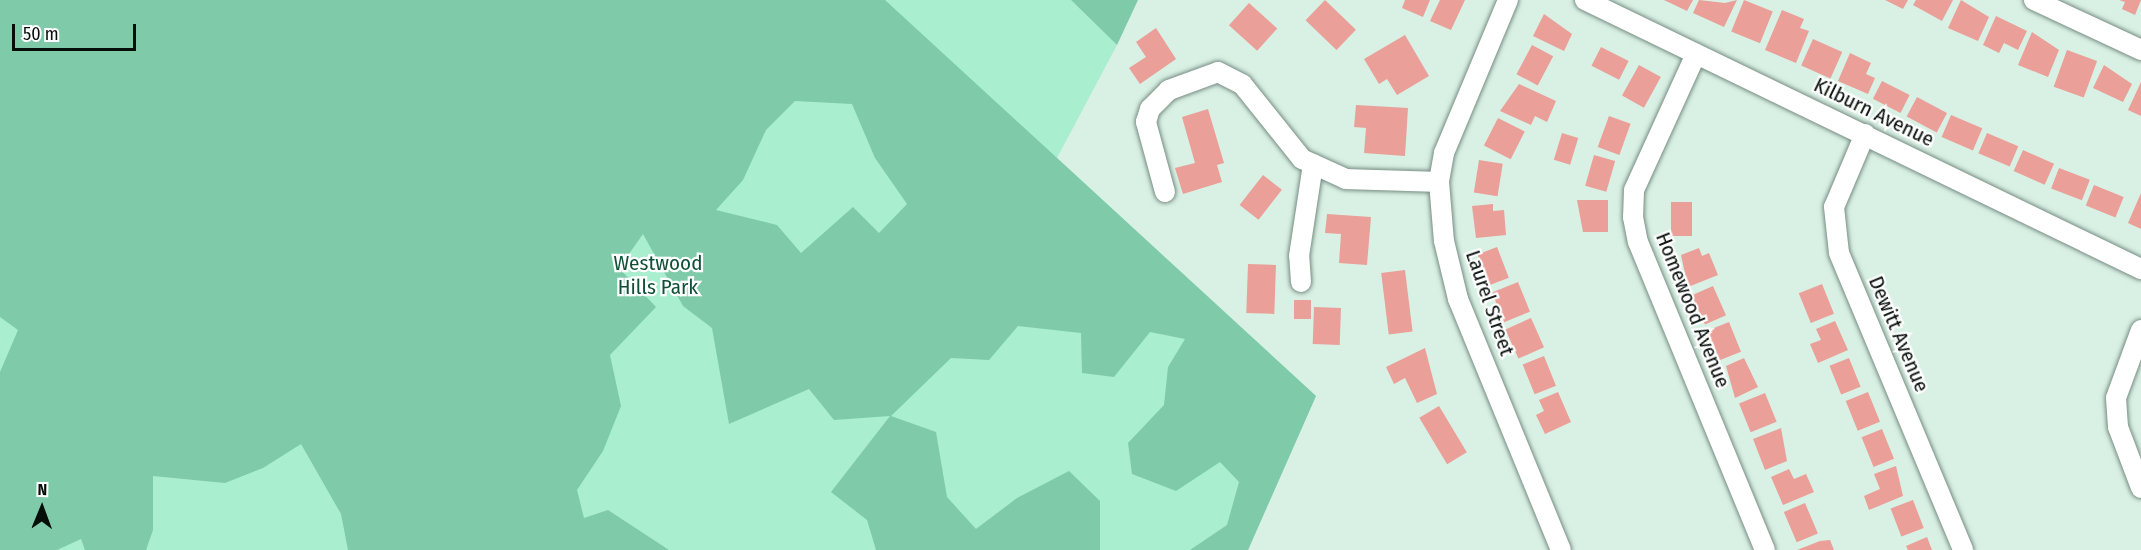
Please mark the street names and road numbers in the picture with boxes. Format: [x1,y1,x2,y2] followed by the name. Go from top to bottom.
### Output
[1810,72,1938,152] street label: Kilburn Avenue
[1650,229,1736,391] street label: Homewood Avenue
[1460,247,1520,359] street label: Laurel Street
[1863,272,1935,396] street label: Dewitt Avenue

